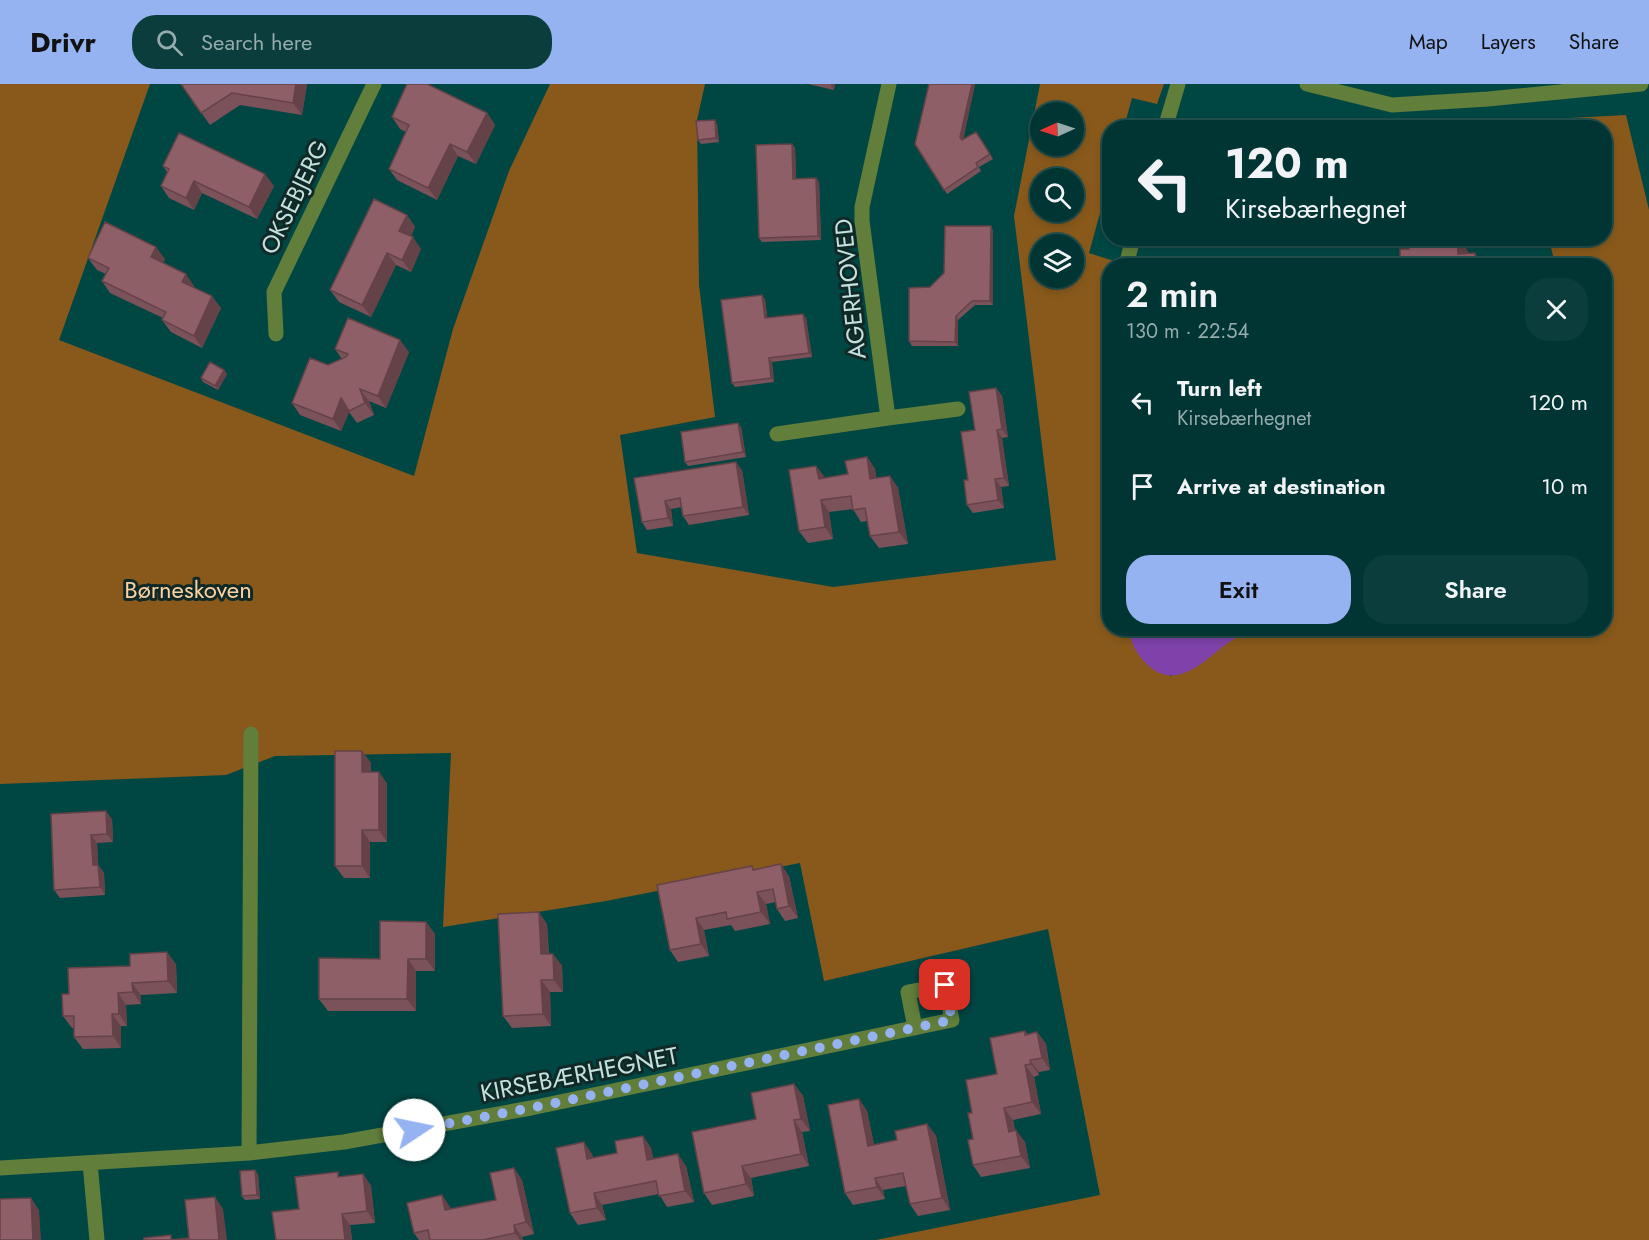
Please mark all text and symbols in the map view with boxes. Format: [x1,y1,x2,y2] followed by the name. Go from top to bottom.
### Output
[132,15,552,69] search box
[30,22,96,63] text: Drivr
[153,26,186,59] icon: search
[201,26,312,58] text: Search here
[1409,27,1448,57] text: Map
[1481,27,1536,57] text: Layers
[1569,27,1619,57] text: Share
[1030,102,1084,156] north arrow
[1030,102,1084,288] map controls
[1225,133,1349,194] text: 120 m
[251,134,337,260] street label: OKSEBJERG
[1126,144,1204,222] icon: left
[1030,168,1084,222] button: search
[1225,189,1406,228] text: Kirsebærhegnet
[825,217,875,361] street label: AGERHOVED
[1030,234,1084,288] button: layers
[1126,268,1218,320] text: 2 min
[1525,278,1588,341] button: close
[1126,317,1249,346] text: 130 m · 22:54
[1177,372,1262,404] text: Turn left
[1126,386,1159,419] icon: left
[1529,386,1588,418] text: 120 m
[1177,404,1311,433] text: Kirsebærhegnet
[1126,470,1159,503] icon: arrive
[1177,470,1386,502] text: Arrive at destination
[1541,470,1588,502] text: 10 m
[1126,555,1351,624] button: Exit
[1363,555,1588,624] button: Share
[124,572,252,607] park label: Børneskoven
[919,959,970,1010] pin
[928,968,961,1001] icon: arrive
[477,1038,681,1110] street label: KIRSEBÆRHEGNET
[382,1098,446,1162] position arrow

